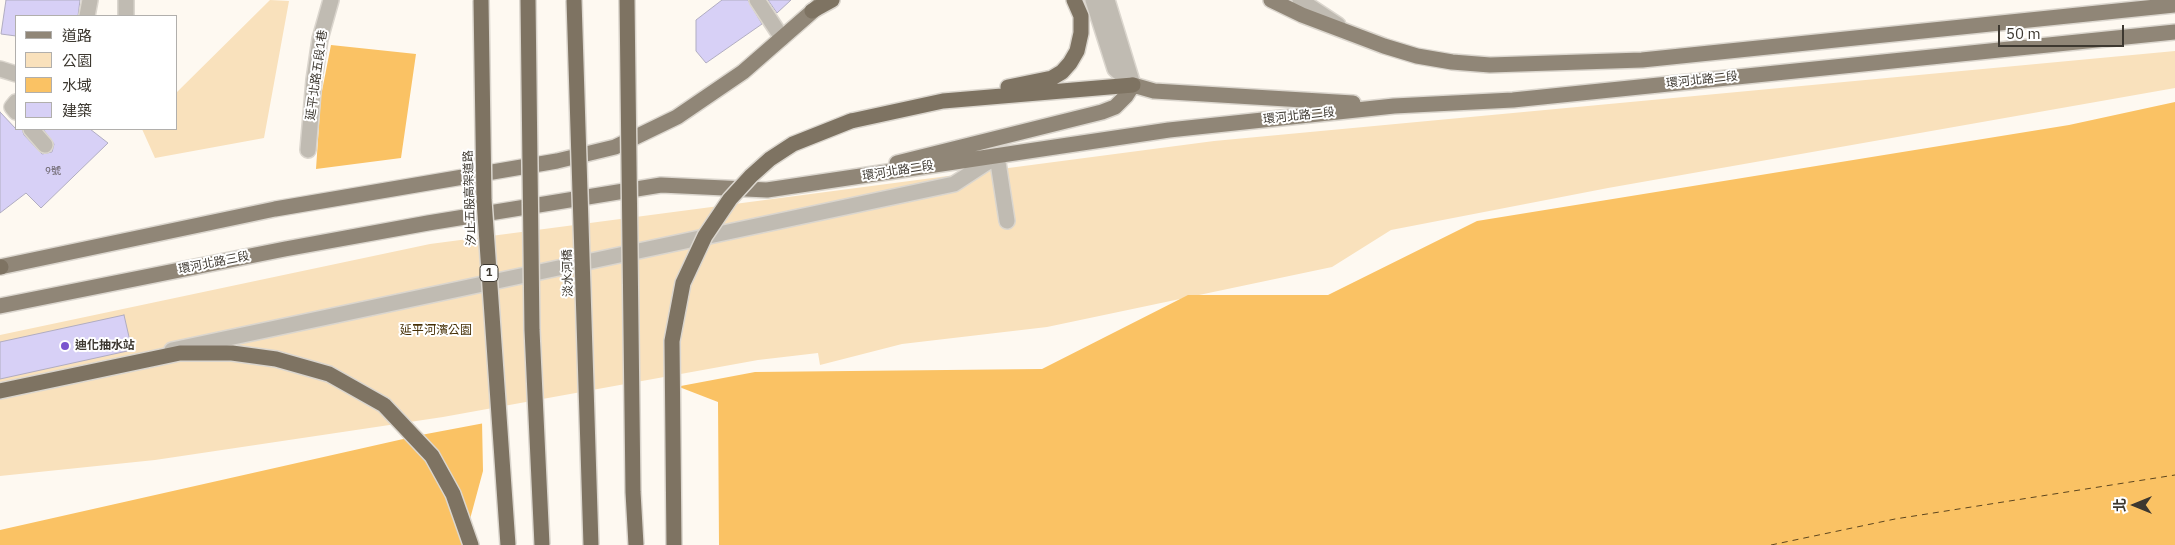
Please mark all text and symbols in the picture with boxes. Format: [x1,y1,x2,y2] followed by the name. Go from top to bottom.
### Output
[15,15,178,130] legend
[2000,15,2126,47] scale bar
[2006,24,2041,43] text: 50 m
[62,26,92,45] text: 道路
[304,29,330,121] street label: 延平北路五段1巷
[62,51,92,70] text: 公園
[1665,69,1739,91] street label: 環河北路二段
[62,76,92,95] text: 水域
[62,101,92,120] text: 建築
[1262,105,1336,127] street label: 環河北路二段
[461,150,479,246] street label: 汐止五股高架道路
[861,158,935,184] street label: 環河北路二段
[45,165,61,177] house number: 9號
[177,249,251,277] street label: 環河北路三段
[560,249,576,297] street label: 淡水河橋
[480,264,498,282] road number: 1
[400,324,472,338] park label: 延平河濱公園
[75,339,135,353] place label: 迪化抽水站
[59,340,71,352] marker: 迪化抽水站
[2110,480,2160,530] north arrow
[2111,498,2129,512] text: 北

